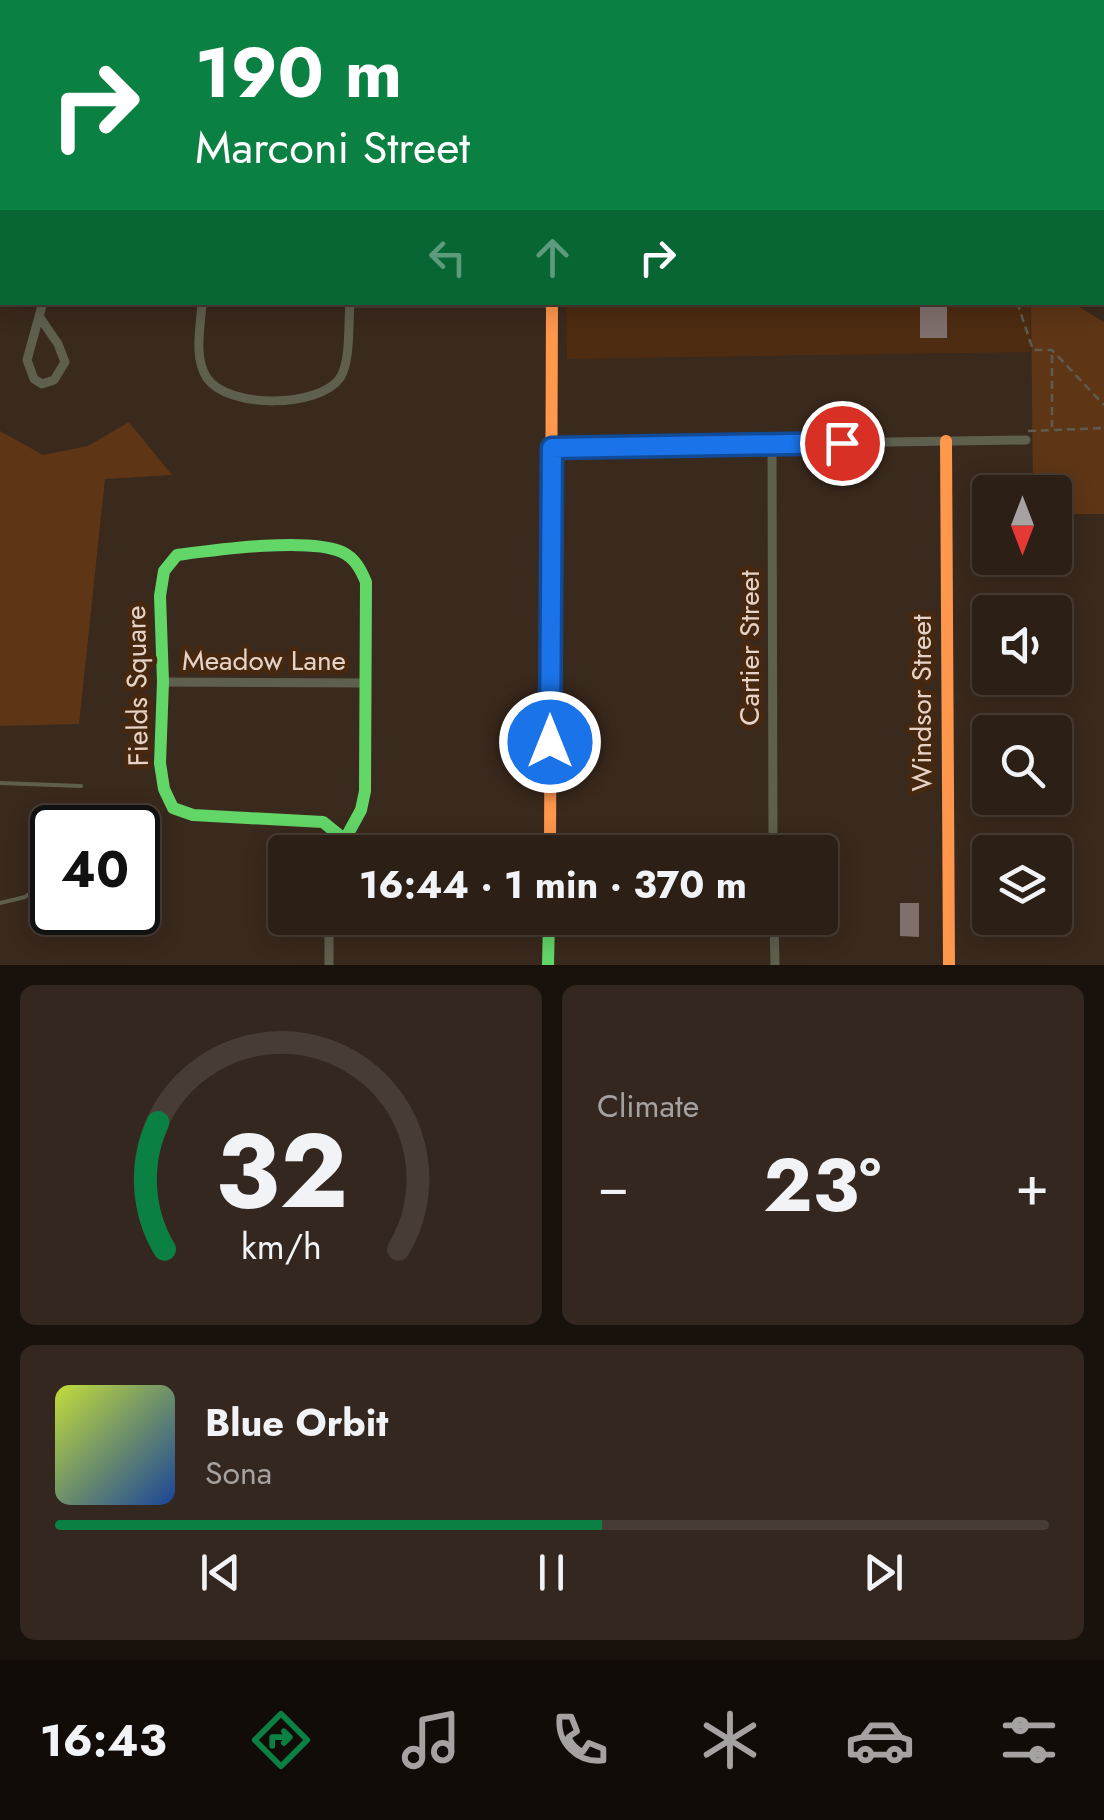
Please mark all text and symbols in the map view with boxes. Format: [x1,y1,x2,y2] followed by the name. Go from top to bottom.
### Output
[195,22,402,123] text: 190 m
[30,40,160,170] icon: right
[195,115,470,180] text: Marconi Street
[420,230,475,285] icon: left
[525,230,580,285] icon: ahead
[630,230,685,285] icon: right
[800,401,885,486] pin
[815,416,870,471] icon: arrive
[972,475,1072,575] north arrow
[972,475,1072,935] map controls
[729,570,770,726] street label: Cartier Street
[972,595,1072,695] button: sound
[115,605,159,767] street label: Fields Square
[901,614,942,792] street label: Windsor Street
[182,640,346,681] street label: Meadow Lane
[498,690,602,794] position arrow
[972,715,1072,815] button: search
[30,805,160,935] speed limit sign: 40
[972,835,1072,935] button: layers
[359,857,747,912] text: 16:44 · 1 min · 370 m
[597,1083,699,1129] text: Climate
[215,1096,347,1246] text: 32
[763,1131,881,1239] text: 23°
[597,1146,629,1226] text: −
[1015,1146,1049,1226] text: +
[241,1221,321,1272] text: km/h
[205,1395,388,1450] text: Blue Orbit
[205,1450,272,1496] text: Sona
[193,1545,248,1600] icon: previous
[524,1545,579,1600] icon: pause
[856,1545,911,1600] icon: next
[246,1705,316,1775] icon: directions
[396,1705,466,1775] icon: music
[545,1705,615,1775] icon: phone
[695,1705,765,1775] icon: climate
[845,1705,915,1775] icon: car
[994,1705,1064,1775] icon: filters
[40,1708,167,1773] text: 16:43

